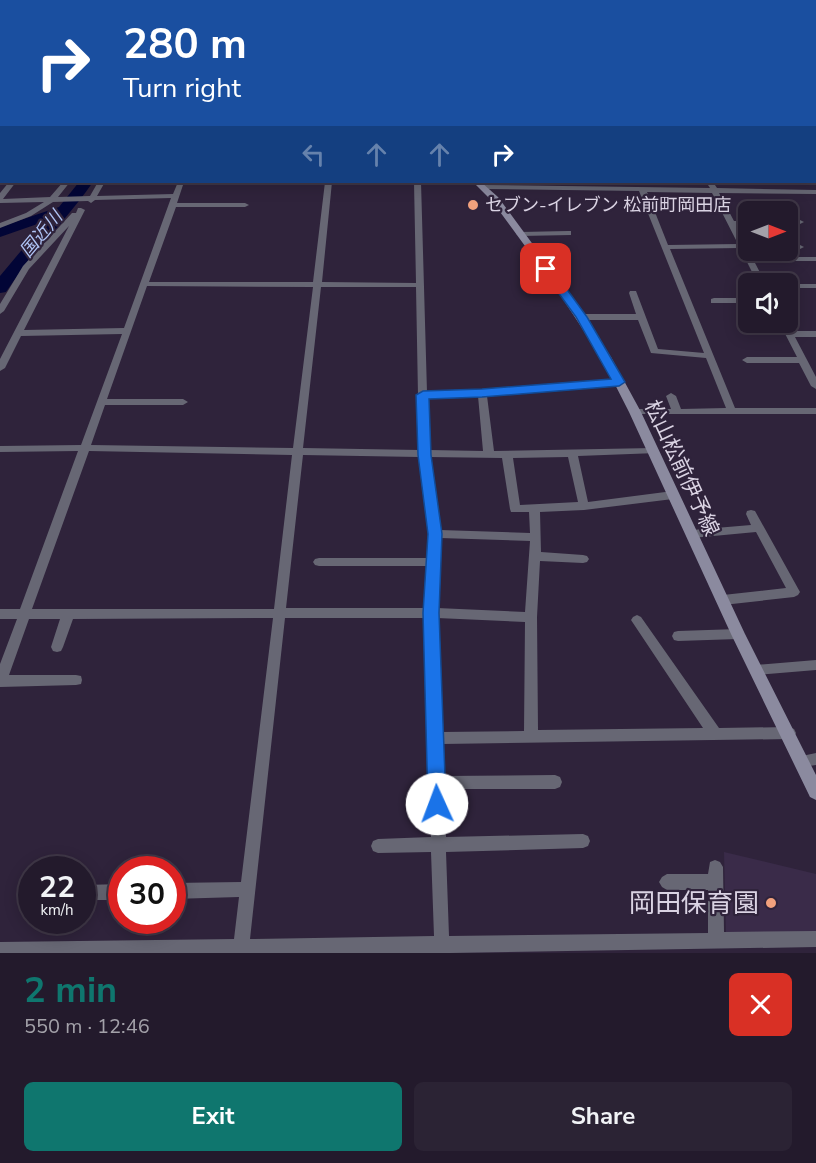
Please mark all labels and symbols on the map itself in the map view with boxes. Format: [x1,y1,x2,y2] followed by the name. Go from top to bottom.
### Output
[485,193,731,217] place label: セブン-イレブン 松前町岡田店
[466,198,480,212] marker: セブン-イレブン 松前町岡田店
[738,201,798,261] north arrow
[14,204,69,262] water label: 国近川
[520,243,571,294] pin
[638,395,726,541] street label: 松山松前伊予線
[405,772,469,836] position arrow
[108,856,186,934] speed limit sign: 30
[629,886,759,921] place label: 岡田保育園
[764,896,778,910] marker: 岡田保育園

